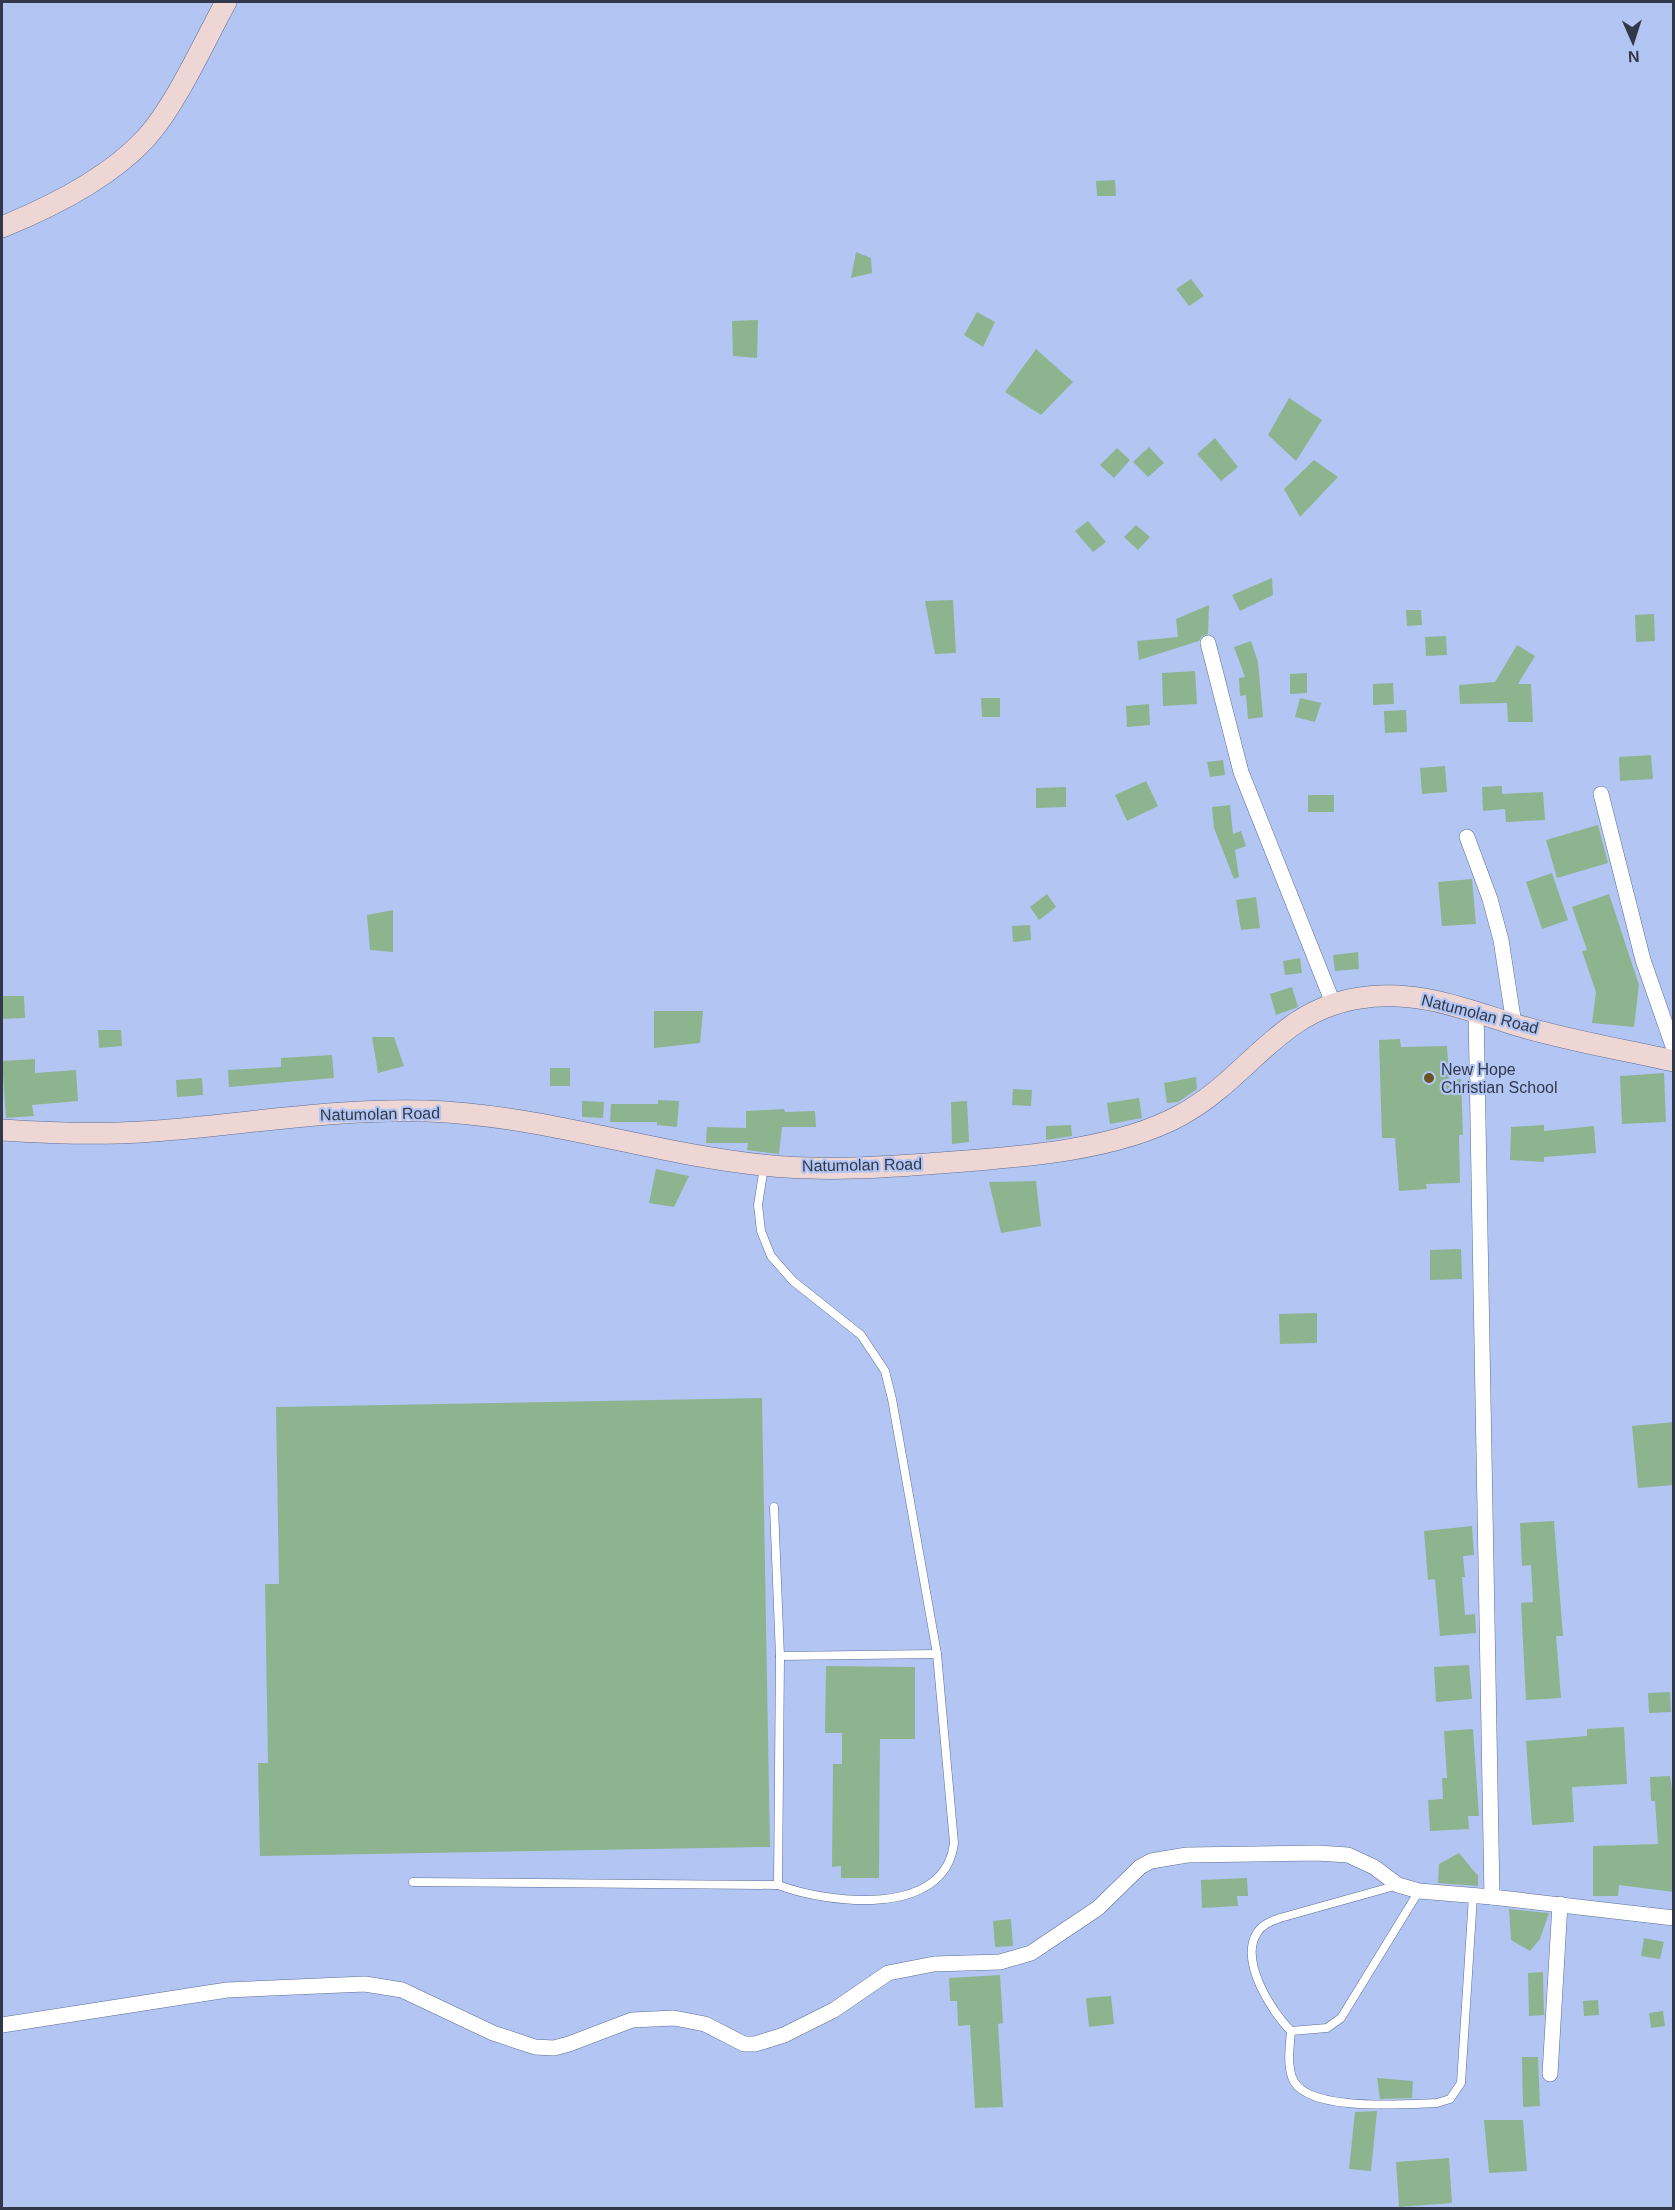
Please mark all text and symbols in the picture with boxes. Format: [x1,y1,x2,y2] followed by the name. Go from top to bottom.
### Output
[1603,12,1663,72] north arrow
[1628,48,1640,65] text: N
[1420,991,1540,1037] street label: Natumolan Road
[1441,1061,1558,1096] place label: New Hope Christian School
[1422,1071,1436,1085] marker: New Hope Christian School
[320,1104,440,1124] street label: Natumolan Road
[802,1155,922,1175] street label: Natumolan Road

